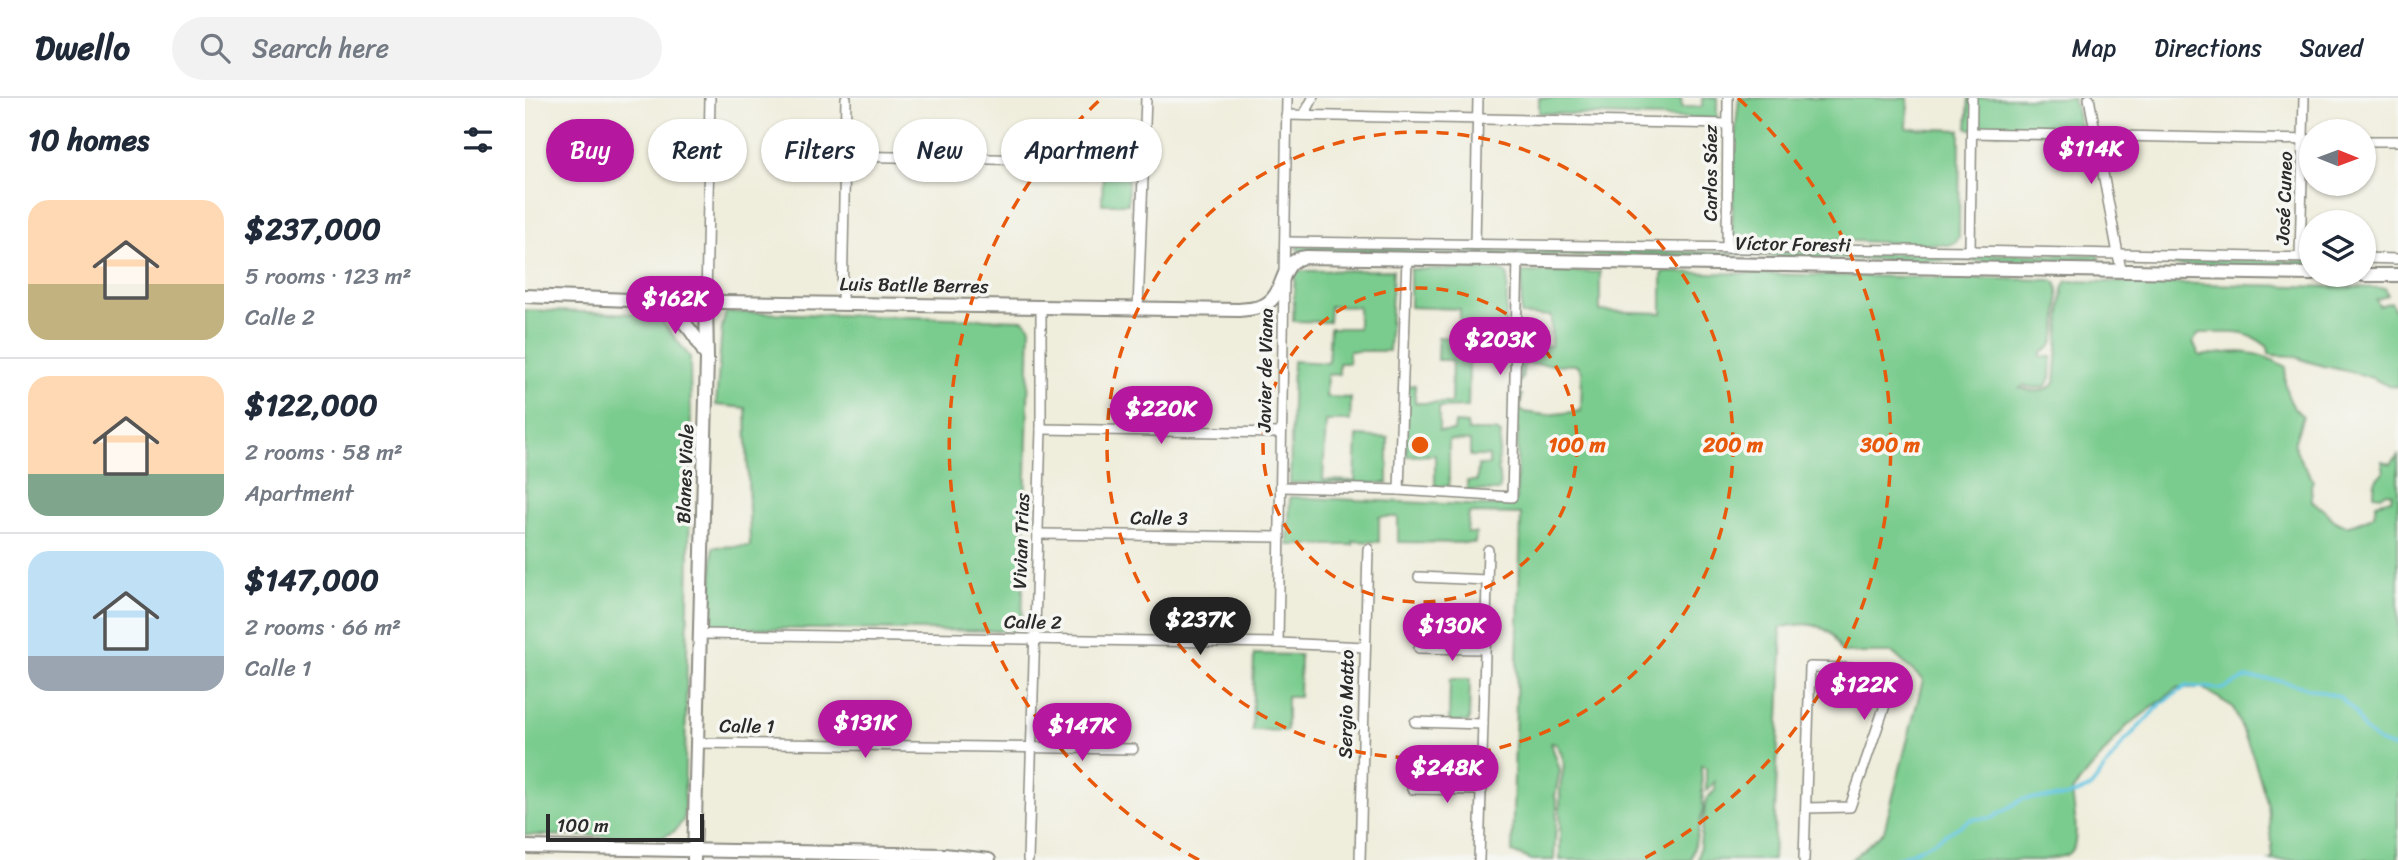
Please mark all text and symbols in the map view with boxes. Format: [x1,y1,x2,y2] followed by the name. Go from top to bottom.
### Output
[172,17,662,80] search box
[35,19,130,77] text: Dwello
[252,25,389,71] text: Search here
[2072,27,2116,69] text: Map
[2154,27,2262,69] text: Directions
[2300,27,2363,69] text: Saved
[196,29,234,67] icon: search
[28,113,149,167] text: 10 homes
[546,119,634,182] chip: Buy
[648,119,747,182] chip: Rent
[761,119,879,182] chip: Filters
[893,119,987,182] chip: New
[1001,119,1162,182] chip: Apartment
[2299,119,2377,196] north arrow
[2299,119,2376,287] map controls
[459,121,497,159] icon: filters
[1694,124,1727,221] street label: Carlos Sáez
[2042,126,2140,186] pin: $114K
[2059,128,2123,169] text: $114K
[2266,151,2302,246] street label: José Cuneo
[245,202,381,256] text: $237,000
[2299,210,2376,287] button: layers
[1735,226,1852,262] street label: Víctor Foresti
[84,228,168,312] icon: home
[245,256,412,297] text: 5 rooms · 123 m²
[839,267,989,303] street label: Luis Batlle Berres
[626,276,724,336] pin: $162K
[642,278,708,319] text: $162K
[245,297,315,338] text: Calle 2
[1247,307,1283,433] street label: Javier de Viana
[1451,317,1549,377] pin: $203K
[1465,319,1535,360] text: $203K
[245,378,378,432] text: $122,000
[1112,386,1210,446] pin: $220K
[1126,388,1196,429] text: $220K
[84,404,168,488] icon: home
[667,423,703,524] street label: Blanes Viale
[1548,426,1606,464] text: 100 m
[1702,426,1764,464] text: 200 m
[1859,426,1921,464] text: 300 m
[245,432,403,473] text: 2 rooms · 58 m²
[1408,433,1432,457] centre of rings
[245,473,354,514] text: Apartment
[1003,492,1039,590] street label: Vivian Trias
[1130,501,1189,535] street label: Calle 3
[245,553,379,607] text: $147,000
[84,579,168,663] icon: home
[1151,598,1249,657] pin: $237K
[1166,599,1234,640] text: $237K
[1403,603,1501,663] pin: $130K
[1004,605,1062,639] street label: Calle 2
[1419,605,1485,646] text: $130K
[245,607,401,648] text: 2 rooms · 66 m²
[245,648,312,689] text: Calle 1
[1329,649,1363,759] street label: Sergio Matto
[1815,662,1913,722] pin: $122K
[1831,664,1897,705] text: $122K
[816,700,914,760] pin: $131K
[834,702,896,743] text: $131K
[1033,704,1131,763] pin: $147K
[1049,705,1115,746] text: $147K
[719,709,775,743] street label: Calle 1
[1398,746,1496,805] pin: $248K
[1412,747,1482,788] text: $248K
[557,809,609,842] text: 100 m
[546,811,703,843] scale bar

